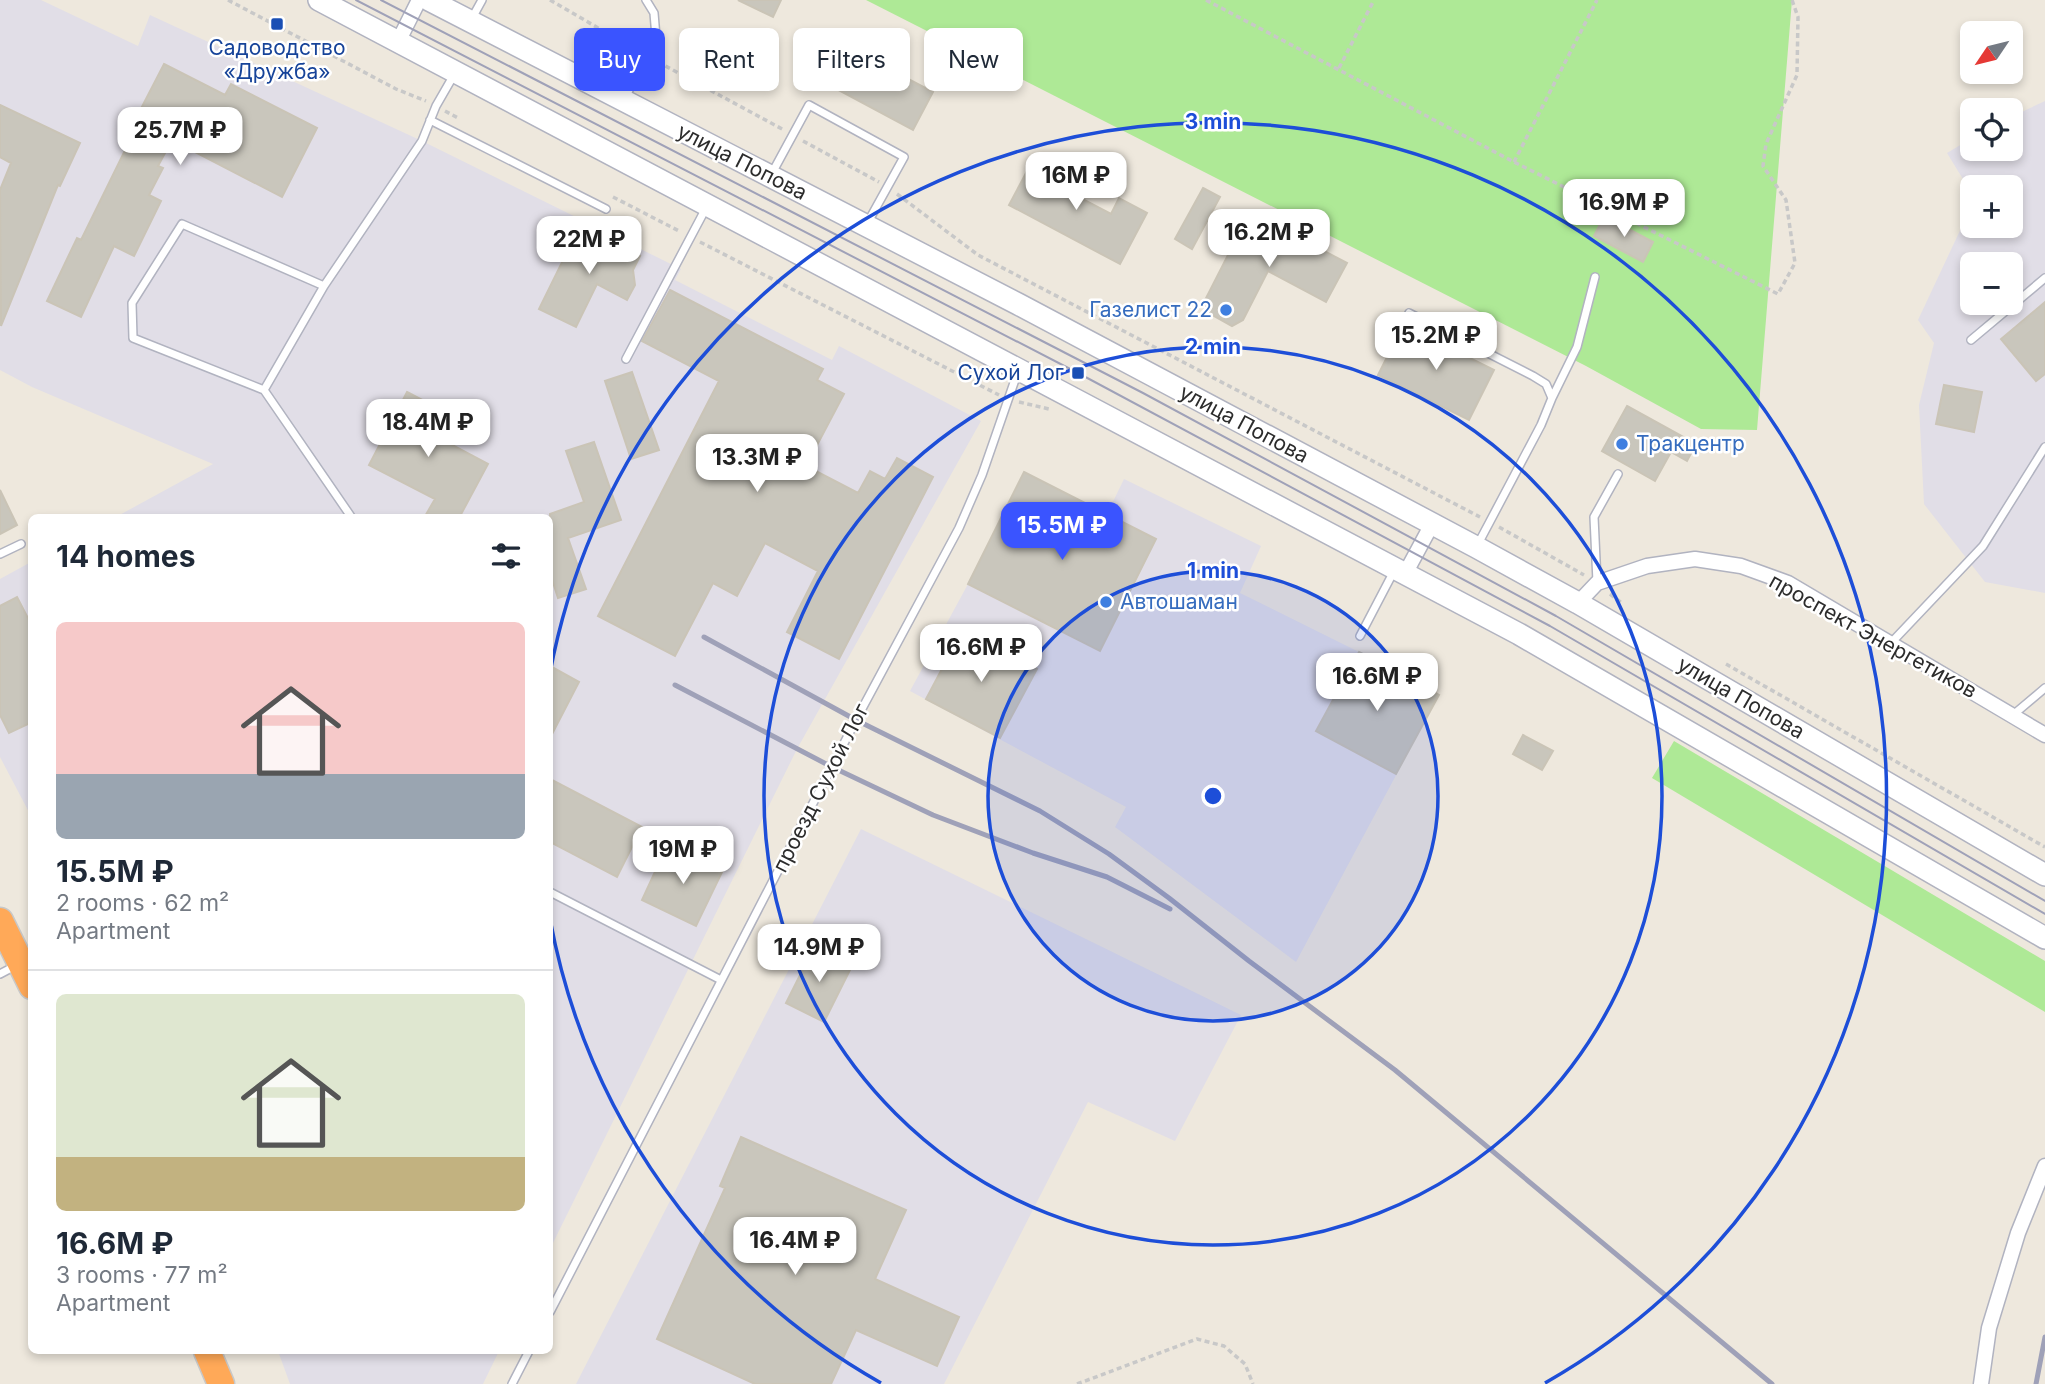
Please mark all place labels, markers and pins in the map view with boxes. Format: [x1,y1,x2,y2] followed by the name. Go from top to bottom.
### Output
[269,16,285,32] marker: Садоводство «Дружба»
[208,35,346,84] place label: Садоводство «Дружба»
[115,108,245,167] pin: 25.7M ₽
[1027,152,1125,212] pin: 16M ₽
[1559,180,1689,239] pin: 16.9M ₽
[1204,210,1334,269] pin: 16.2M ₽
[540,216,638,276] pin: 22M ₽
[1089,297,1212,322] place label: Газелист 22
[1218,302,1234,318] marker: Газелист 22
[1371,312,1501,372] pin: 15.2M ₽
[957,360,1064,385] place label: Сухой Лог
[1070,365,1086,381] marker: Сухой Лог
[363,400,493,459] pin: 18.4M ₽
[1636,431,1745,456] place label: Тракцентр
[692,434,822,494] pin: 13.3M ₽
[1614,436,1630,452] marker: Тракцентр
[997,503,1127,562] pin: 15.5M ₽
[1120,589,1238,614] place label: Автошаман
[1098,594,1114,610] marker: Автошаман
[916,624,1046,684] pin: 16.6M ₽
[1312,654,1442,713] pin: 16.6M ₽
[1201,784,1225,808] centre of rings
[634,826,732,886] pin: 19M ₽
[754,925,884,984] pin: 14.9M ₽
[730,1218,860,1277] pin: 16.4M ₽

